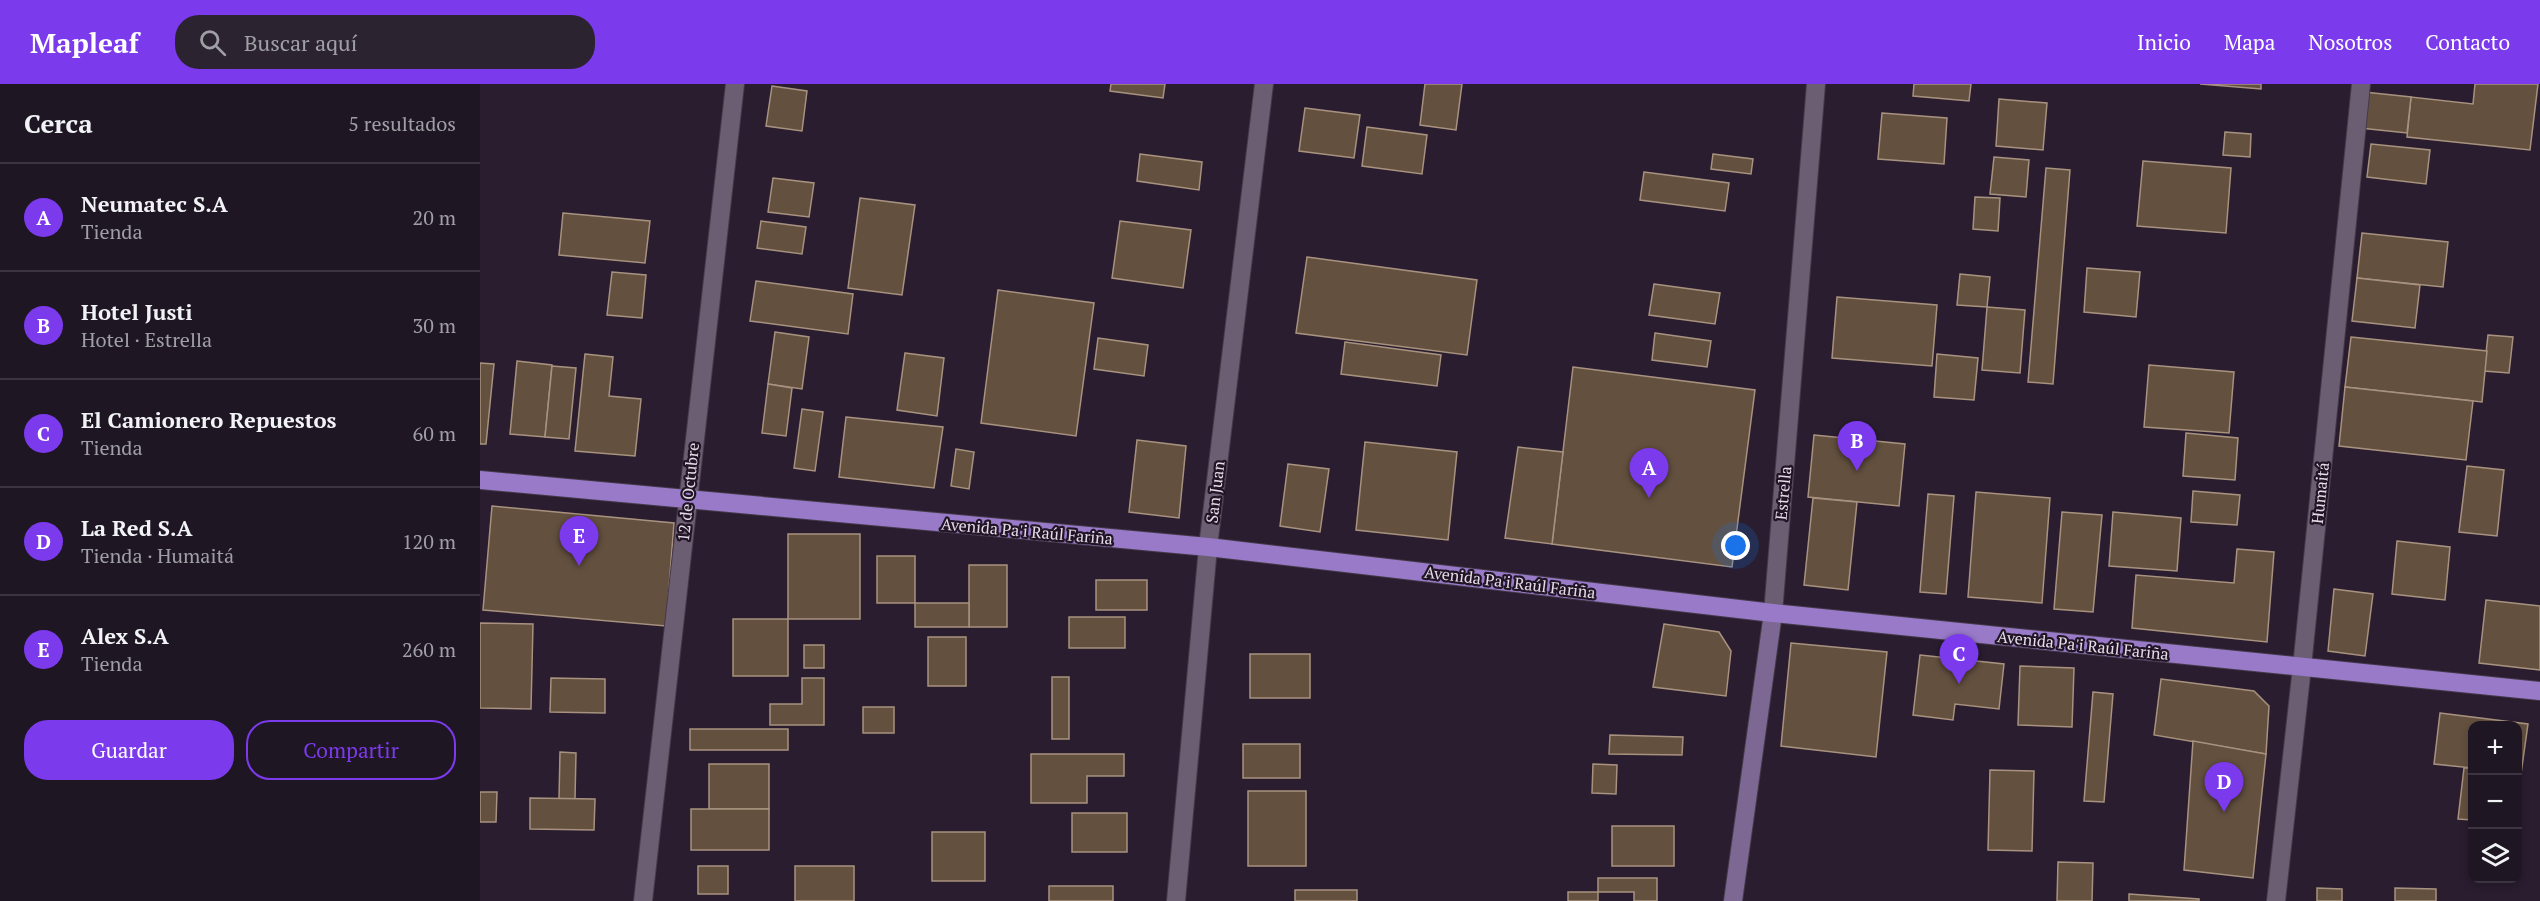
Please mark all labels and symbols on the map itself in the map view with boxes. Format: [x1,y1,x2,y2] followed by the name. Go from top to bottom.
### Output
[1838,422,1876,471] pin: B
[672,442,704,542] street label: 12 de Octubre
[1630,448,1668,498] pin: A
[1200,459,1230,524] street label: San Juan
[2306,461,2334,525] street label: Humaitá
[1770,465,1796,521] street label: Estrella
[940,513,1114,549] street label: Avenida Pa'i Raúl Fariña
[560,516,598,566] pin: E
[1721,531,1750,560] your location
[1423,561,1597,603] street label: Avenida Pa'i Raúl Fariña
[1996,625,2170,665] street label: Avenida Pa'i Raúl Fariña
[1940,634,1978,684] pin: C
[2204,762,2244,812] pin: D

